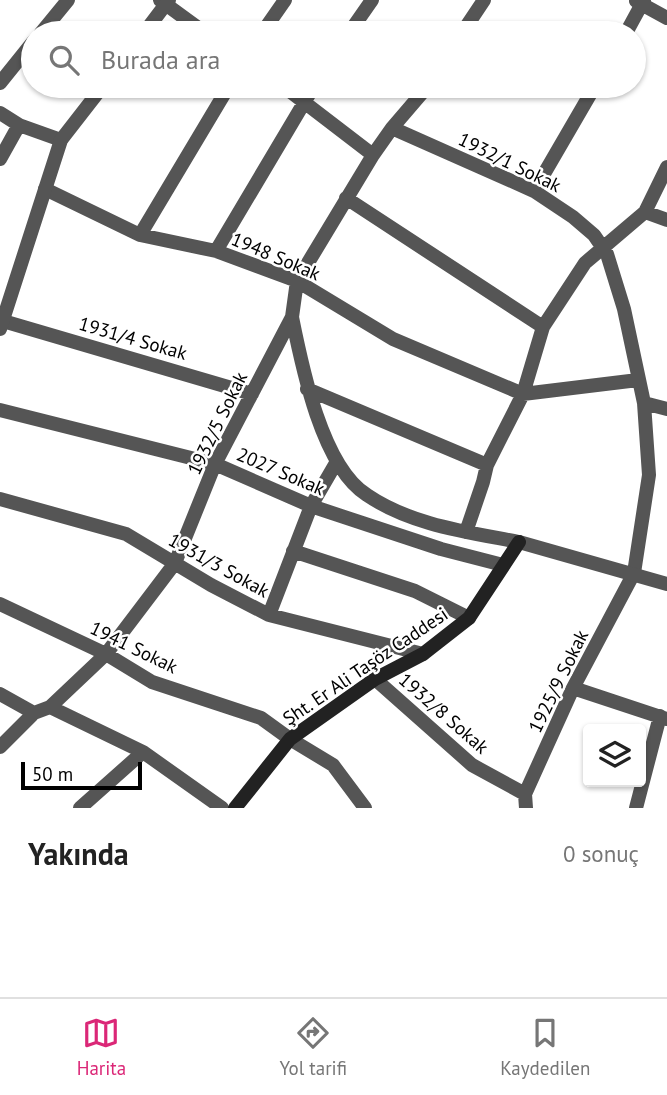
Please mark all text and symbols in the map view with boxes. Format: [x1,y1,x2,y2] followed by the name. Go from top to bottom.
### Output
[21,21,646,98] search box
[45,41,83,79] icon: search
[101,43,220,76] text: Burada ara
[455,127,565,197] street label: 1932/1 Sokak
[228,227,324,285] street label: 1948 Sokak
[76,311,190,365] street label: 1931/4 Sokak
[182,368,252,478] street label: 1932/5 Sokak
[233,442,329,500] street label: 2027 Sokak
[164,527,274,603] street label: 1931/3 Sokak
[278,602,452,730] street label: Şht. Er Ali Taşöz Caddesi
[86,616,182,678] street label: 1941 Sokak
[523,626,593,736] street label: 1925/9 Sokak
[394,667,494,759] street label: 1932/8 Sokak
[583,724,646,787] map controls
[583,724,646,787] button: layers
[21,759,142,791] scale bar
[32,762,73,786] text: 50 m
[28,834,129,873] text: Yakında
[563,839,639,868] text: 0 sonuç
[77,1014,126,1080] tab: Harita
[279,1014,347,1080] tab: Yol tarifi
[500,1014,590,1080] tab: Kaydedilen

